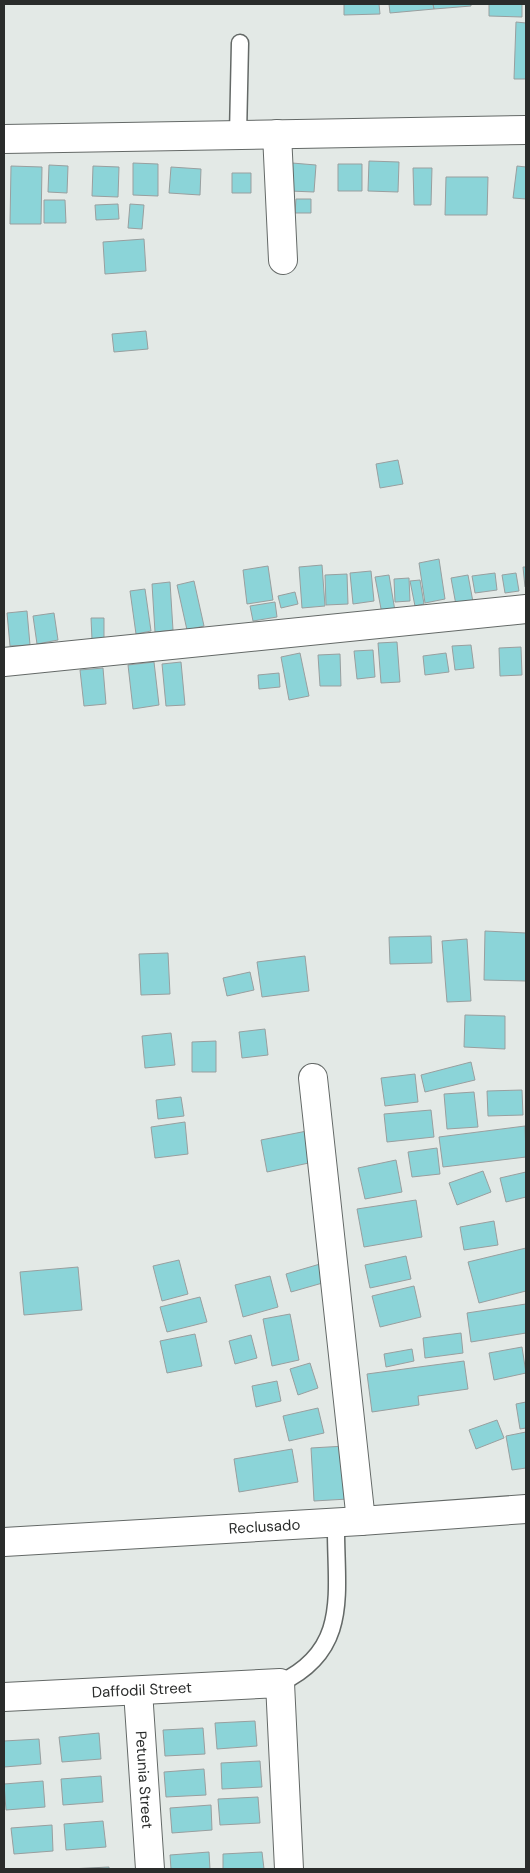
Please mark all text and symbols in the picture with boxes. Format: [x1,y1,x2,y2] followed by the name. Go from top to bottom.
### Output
[228,1515,301,1539] street label: Reclusado
[91,1677,192,1703] street label: Daffodil Street
[131,1730,157,1829] street label: Petunia Street

